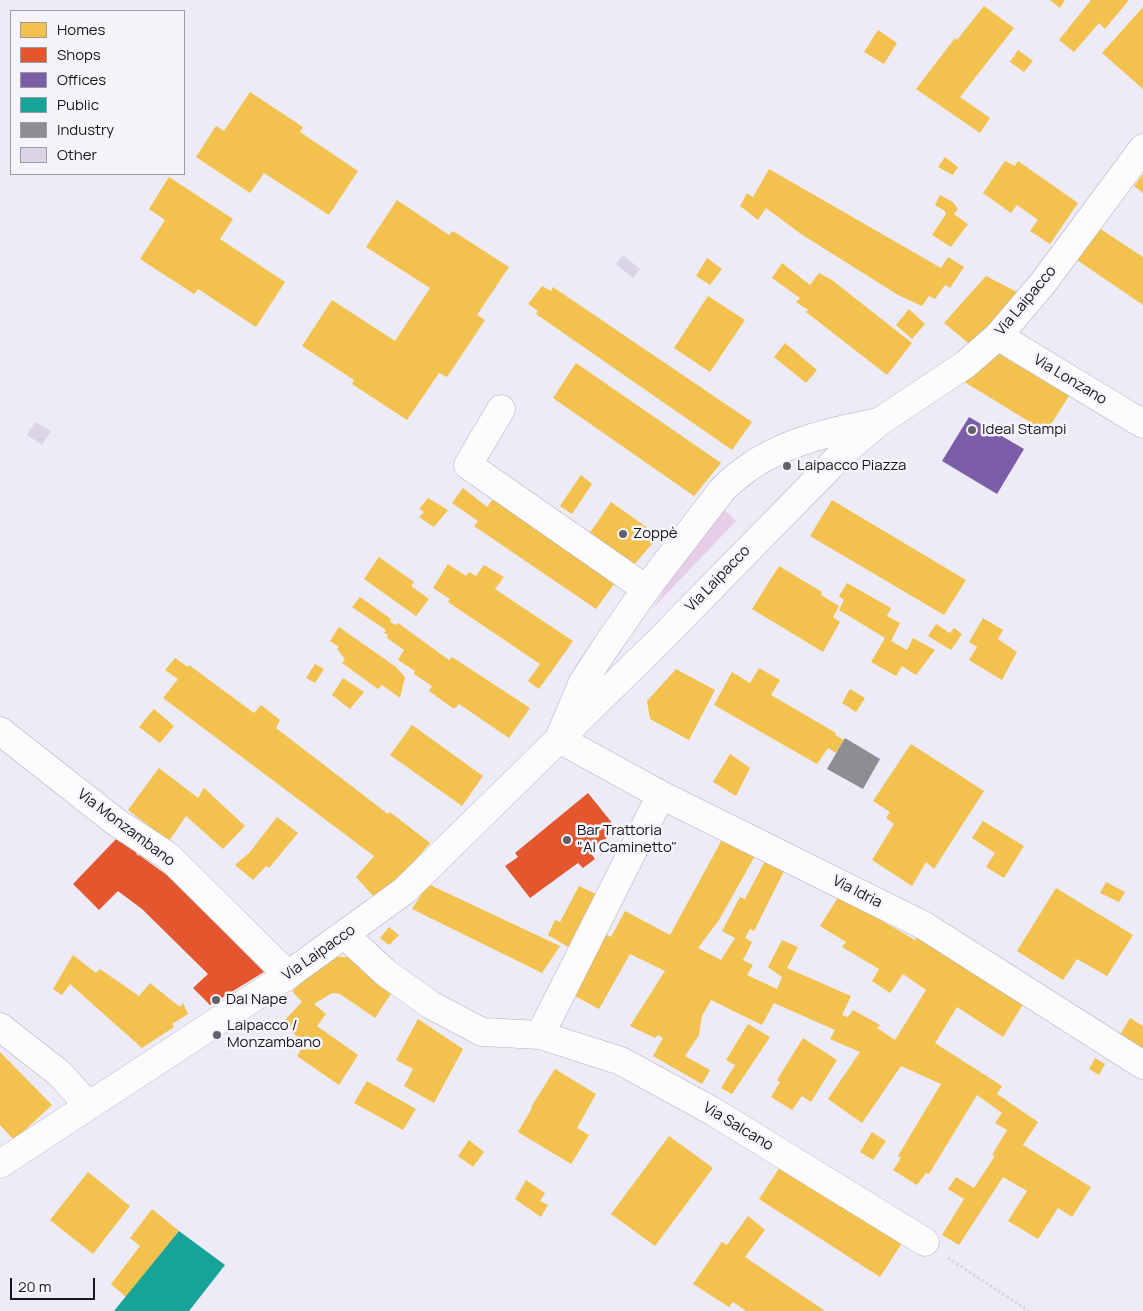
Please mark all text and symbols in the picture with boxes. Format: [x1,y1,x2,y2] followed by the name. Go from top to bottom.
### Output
[10,10,185,175] legend
[57,19,105,40] text: Homes
[57,44,101,65] text: Shops
[57,69,106,90] text: Offices
[57,94,99,115] text: Public
[57,119,114,140] text: Industry
[57,144,97,165] text: Other
[992,263,1060,339] street label: Via Laipacco
[1030,351,1110,409] street label: Via Lonzano
[982,421,1067,439] place label: Ideal Stampi
[966,424,978,436] marker: Ideal Stampi
[797,457,906,475] place label: Laipacco Piazza
[781,460,793,472] marker: Laipacco Piazza
[633,525,678,543] place label: Zoppè
[617,528,629,540] marker: Zoppè
[682,542,754,616] street label: Via Laipacco
[74,785,178,871] street label: Via Monzambano
[577,822,677,857] place label: Bar Trattoria "Al Caminetto"
[561,834,573,846] marker: Bar Trattoria "Al Caminetto"
[829,872,885,912] street label: Via Idria
[279,921,359,985] street label: Via Laipacco
[226,991,287,1009] place label: Dal Nape
[210,994,222,1006] marker: Dal Nape
[227,1017,321,1052] place label: Laipacco / Monzambano
[211,1029,223,1041] marker: Laipacco / Monzambano
[700,1099,776,1155] street label: Via Salcano
[12,1268,98,1300] scale bar
[18,1276,51,1297] text: 20 m

